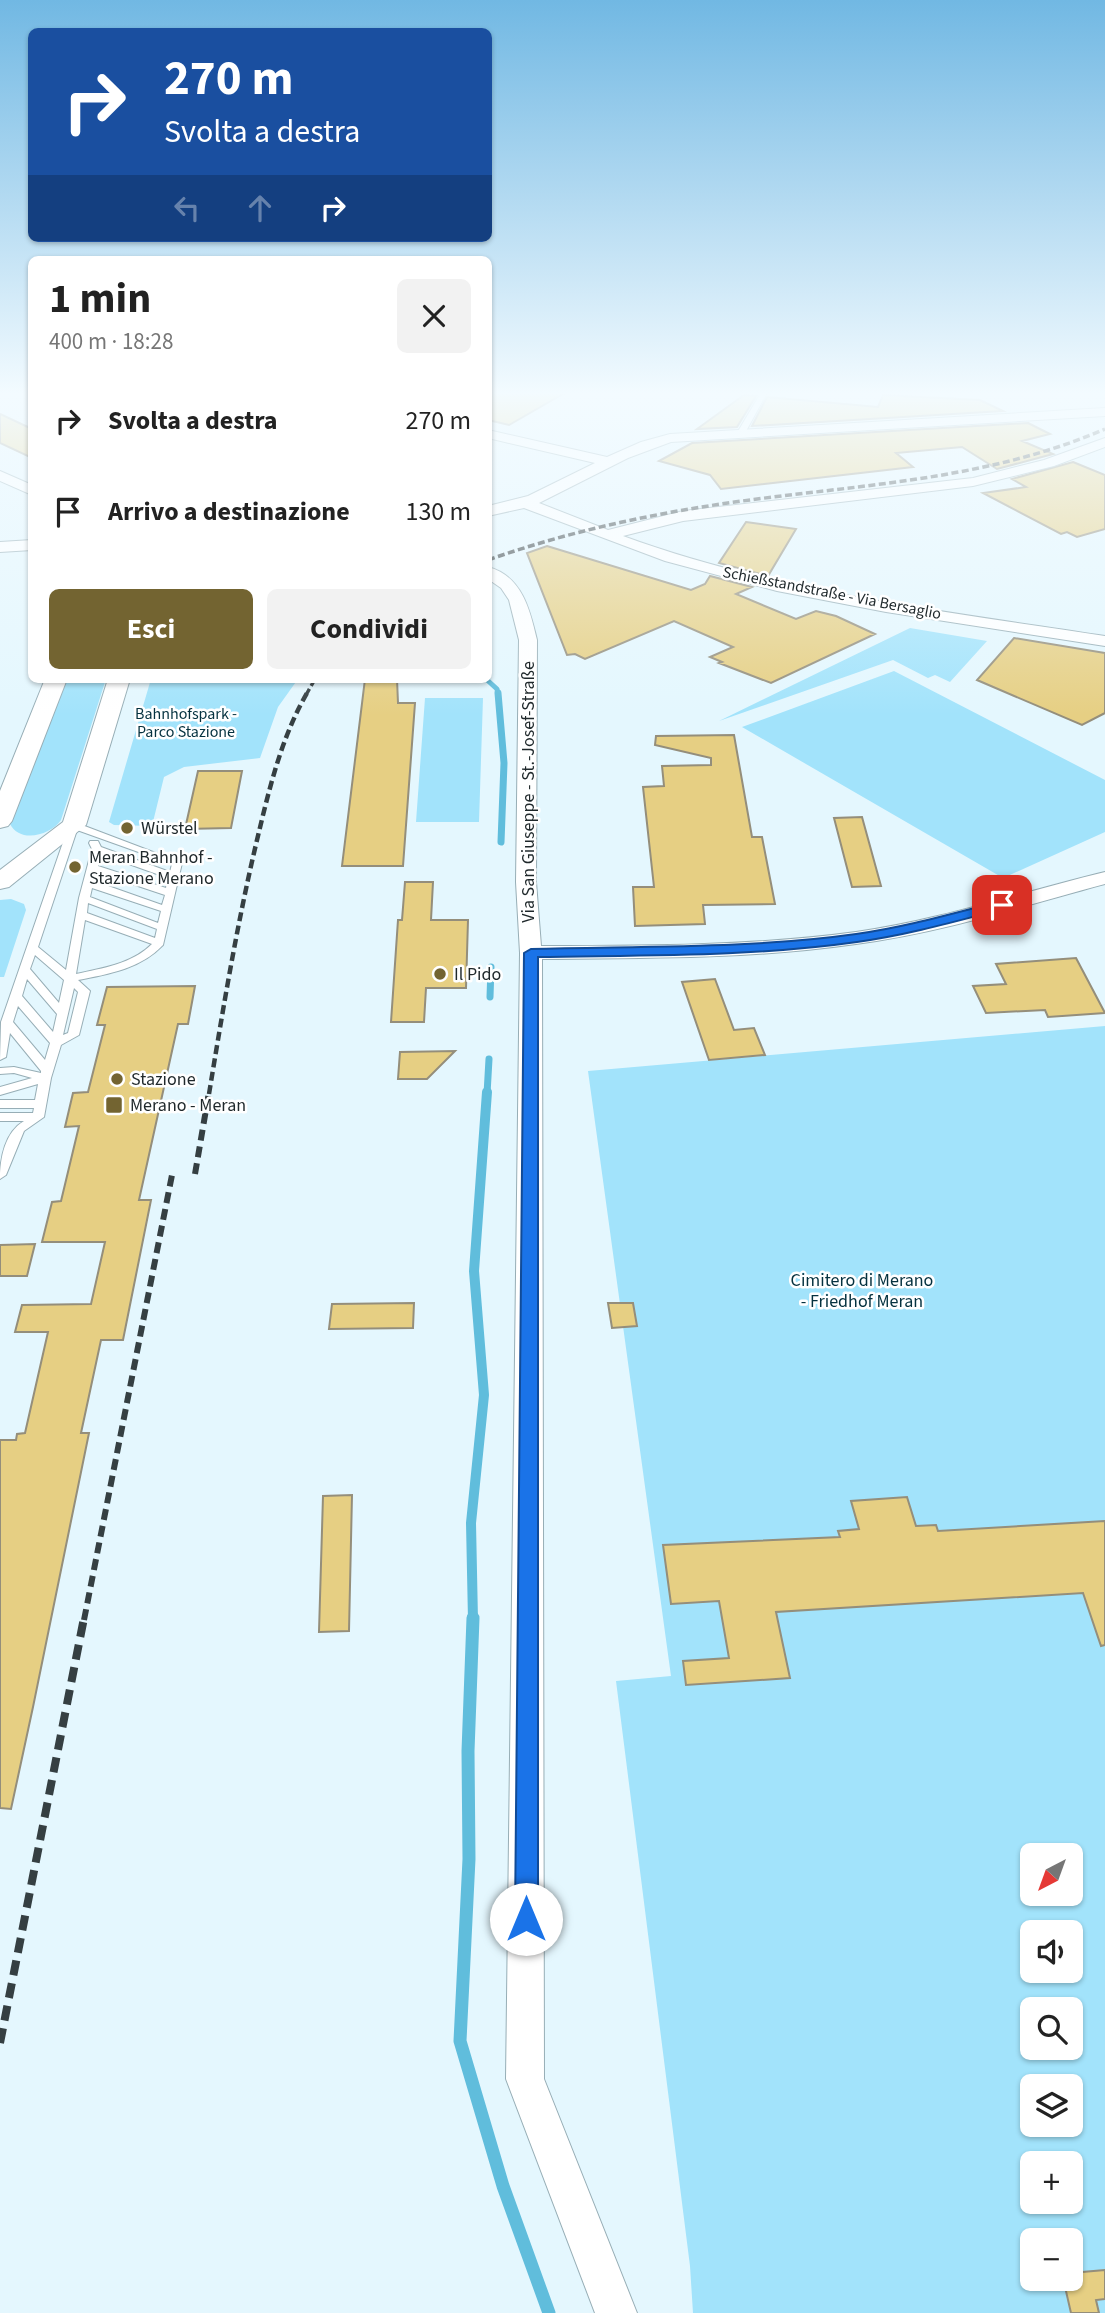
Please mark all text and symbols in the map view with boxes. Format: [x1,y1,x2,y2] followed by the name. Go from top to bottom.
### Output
[164,44,293,114] text: 270 m
[49,56,140,147] icon: right
[164,109,360,155] text: Svolta a destra
[168,189,206,227] icon: left
[241,189,279,227] icon: ahead
[314,189,352,227] icon: right
[49,269,151,329] text: 1 min
[397,279,471,353] button: close
[49,325,173,358] text: 400 m · 18:28
[49,402,87,440] icon: right
[108,402,278,439] text: Svolta a destra
[405,402,471,439] text: 270 m
[49,493,87,531] icon: arrive
[108,493,350,530] text: Arrivo a destinazione
[405,493,471,530] text: 130 m
[721,561,943,625] street label: Schießstandstraße - Via Bersaglio
[49,589,253,669] button: Esci
[267,589,471,669] button: Condividi
[516,661,541,923] street label: Via San Giuseppe - St.-Josef-Straße
[135,703,237,743] park label: Bahnhofspark - Parco Stazione
[141,816,198,841] place label: Würstel
[119,820,135,836] marker: Würstel
[89,845,214,891] place label: Meran Bahnhof - Stazione Merano
[67,859,83,875] marker: Meran Bahnhof - Stazione Merano
[972,875,1032,935] pin
[983,886,1021,924] icon: arrive
[454,962,501,987] place label: Il Pido
[432,966,448,982] marker: Il Pido
[131,1067,196,1092] place label: Stazione
[109,1071,125,1087] marker: Stazione
[130,1093,246,1118] place label: Merano - Meran
[104,1095,124,1115] marker: Merano - Meran
[791,1268,933,1314] park label: Cimitero di Merano - Friedhof Meran
[1020,1843,1083,1906] north arrow
[1020,1843,1083,2291] map controls
[489,1882,563,1956] position arrow
[1020,1920,1083,1983] button: sound
[1020,1997,1083,2060] button: search
[1020,2074,1083,2137] button: layers
[1020,2151,1083,2214] button: +
[1020,2228,1083,2291] button: −

